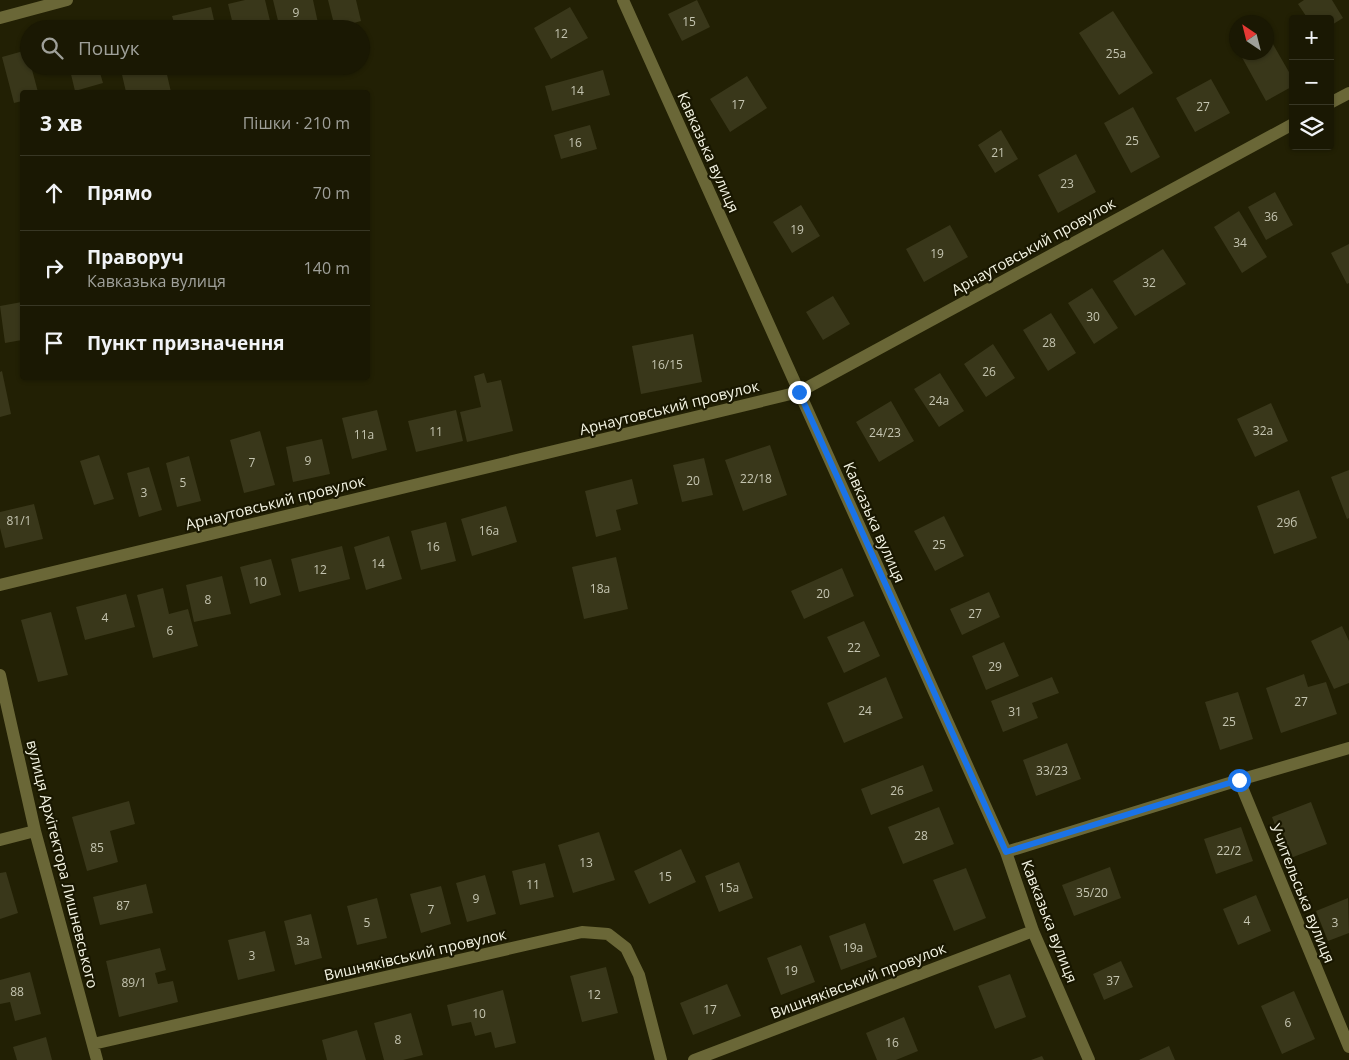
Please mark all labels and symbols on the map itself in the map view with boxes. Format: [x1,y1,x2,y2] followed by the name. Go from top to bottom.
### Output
[293,4,300,21] house number: 9
[682,13,696,30] house number: 15
[1229,15,1274,60] north arrow
[554,25,568,42] house number: 12
[1106,45,1126,62] house number: 25а
[570,82,584,99] house number: 14
[673,88,745,216] street label: Кавказька вулиця
[731,96,745,113] house number: 17
[1196,98,1210,115] house number: 27
[1125,132,1139,149] house number: 25
[568,134,582,151] house number: 16
[991,144,1005,161] house number: 21
[1060,175,1074,192] house number: 23
[947,192,1119,299] street label: Арнаутовський провулок
[1264,208,1278,225] house number: 36
[790,221,804,238] house number: 19
[1233,234,1247,251] house number: 34
[930,245,944,262] house number: 19
[1142,274,1156,291] house number: 32
[1086,308,1100,325] house number: 30
[1042,334,1056,351] house number: 28
[651,356,683,373] house number: 16/15
[982,363,996,380] house number: 26
[577,375,761,439] street label: Арнаутовський провулок
[788,381,811,404] route end
[929,392,949,409] house number: 24а
[1253,422,1273,439] house number: 32а
[429,423,443,440] house number: 11
[869,424,901,441] house number: 24/23
[354,426,374,443] house number: 11а
[305,452,312,469] house number: 9
[249,454,256,471] house number: 7
[839,458,911,586] street label: Кавказька вулиця
[183,470,367,534] street label: Арнаутовський провулок
[740,470,772,487] house number: 22/18
[686,472,700,489] house number: 20
[180,474,187,491] house number: 5
[141,484,148,501] house number: 3
[7,512,31,529] house number: 81/1
[1277,514,1297,531] house number: 29б
[479,522,499,539] house number: 16а
[932,536,946,553] house number: 25
[426,538,440,555] house number: 16
[371,555,385,572] house number: 14
[313,561,327,578] house number: 12
[253,573,267,590] house number: 10
[590,580,610,597] house number: 18а
[816,585,830,602] house number: 20
[205,591,212,608] house number: 8
[968,605,982,622] house number: 27
[102,609,109,626] house number: 4
[167,622,174,639] house number: 6
[847,639,861,656] house number: 22
[988,658,1002,675] house number: 29
[1294,693,1308,710] house number: 27
[858,702,872,719] house number: 24
[1008,703,1022,720] house number: 31
[1222,713,1236,730] house number: 25
[22,738,104,990] street label: вулиця Архітектора Лишневського
[1036,762,1068,779] house number: 33/23
[1228,769,1251,792] route start
[890,782,904,799] house number: 26
[1266,820,1340,966] street label: Учительська вулиця
[914,827,928,844] house number: 28
[90,839,104,856] house number: 85
[1217,842,1242,859] house number: 22/2
[579,854,593,871] house number: 13
[1017,857,1083,985] street label: Кавказька вулиця
[658,868,672,885] house number: 15
[526,876,540,893] house number: 11
[719,879,739,896] house number: 15а
[1076,884,1108,901] house number: 35/20
[473,890,480,907] house number: 9
[116,897,130,914] house number: 87
[428,901,435,918] house number: 7
[1244,912,1251,929] house number: 4
[364,914,371,931] house number: 5
[1332,914,1339,931] house number: 3
[322,923,508,985] street label: Вишняківський провулок
[296,932,310,949] house number: 3а
[767,937,949,1023] street label: Вишняківський провулок
[843,939,863,956] house number: 19а
[249,947,256,964] house number: 3
[784,962,798,979] house number: 19
[1106,972,1120,989] house number: 37
[122,974,146,991] house number: 89/1
[10,983,24,1000] house number: 88
[587,986,601,1003] house number: 12
[703,1001,717,1018] house number: 17
[472,1005,486,1022] house number: 10
[1285,1014,1292,1031] house number: 6
[395,1031,402,1048] house number: 8
[885,1034,899,1051] house number: 16

